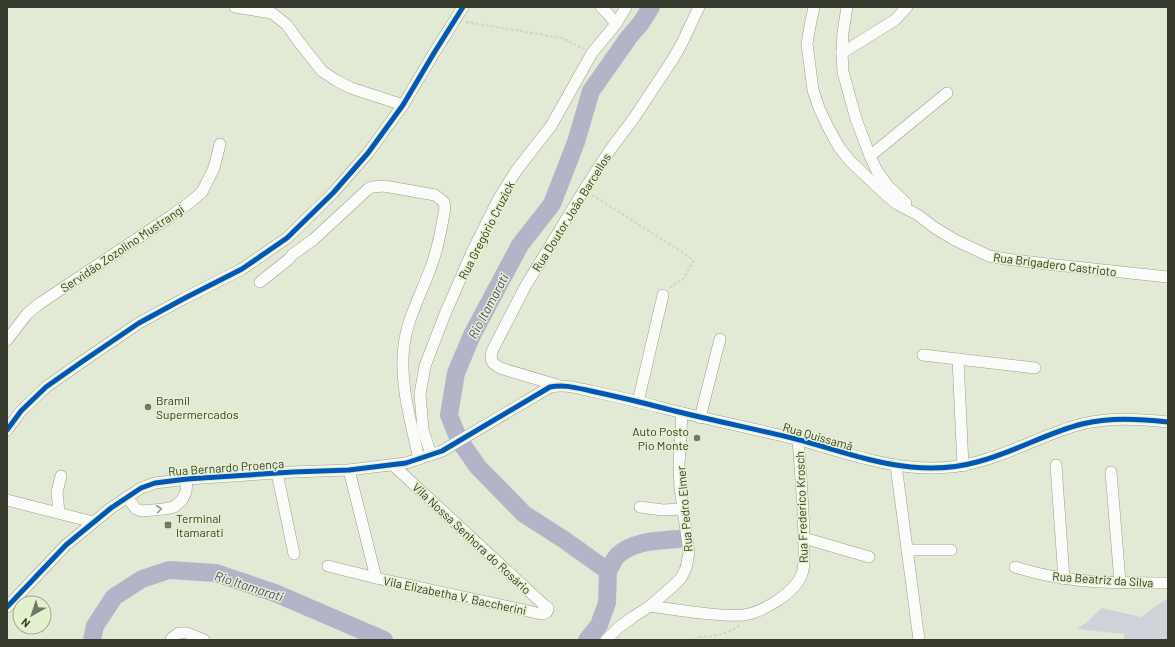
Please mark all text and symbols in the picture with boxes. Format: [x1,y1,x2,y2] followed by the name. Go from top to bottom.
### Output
[529,150,613,274] street label: Rua Doutor João Barcellos
[455,179,517,281] street label: Rua Gregório Cruzick
[58,201,186,295] street label: Servidão Zozolino Mustrangi
[993,249,1117,279] street label: Rua Brigadero Castrioto
[464,270,512,341] water label: Rio Itamarati
[156,393,239,421] place label: Bramil Supermercados
[143,402,153,412] marker: Bramil Supermercados
[781,419,855,453] street label: Rua Quissamã
[632,424,689,452] place label: Auto Posto Pio Monte
[692,433,702,443] marker: Auto Posto Pio Monte
[792,451,810,563] street label: Rua Frederico Krosch
[168,456,284,478] street label: Rua Bernardo Proença
[673,465,695,552] street label: Rua Pedro Elmer
[410,479,534,597] street label: Vila Nossa Senhora do Rosário
[156,505,163,514] one-way arrow
[176,511,224,539] place label: Terminal Itamarati
[163,520,173,530] marker: Terminal Itamarati
[213,567,286,605] water label: Rio Itamarati
[1052,568,1154,590] street label: Rua Beatriz da Silva
[382,573,528,617] street label: Vila Elizabetha V. Baccherini
[12,595,52,635] north arrow
[18,616,32,631] text: N

